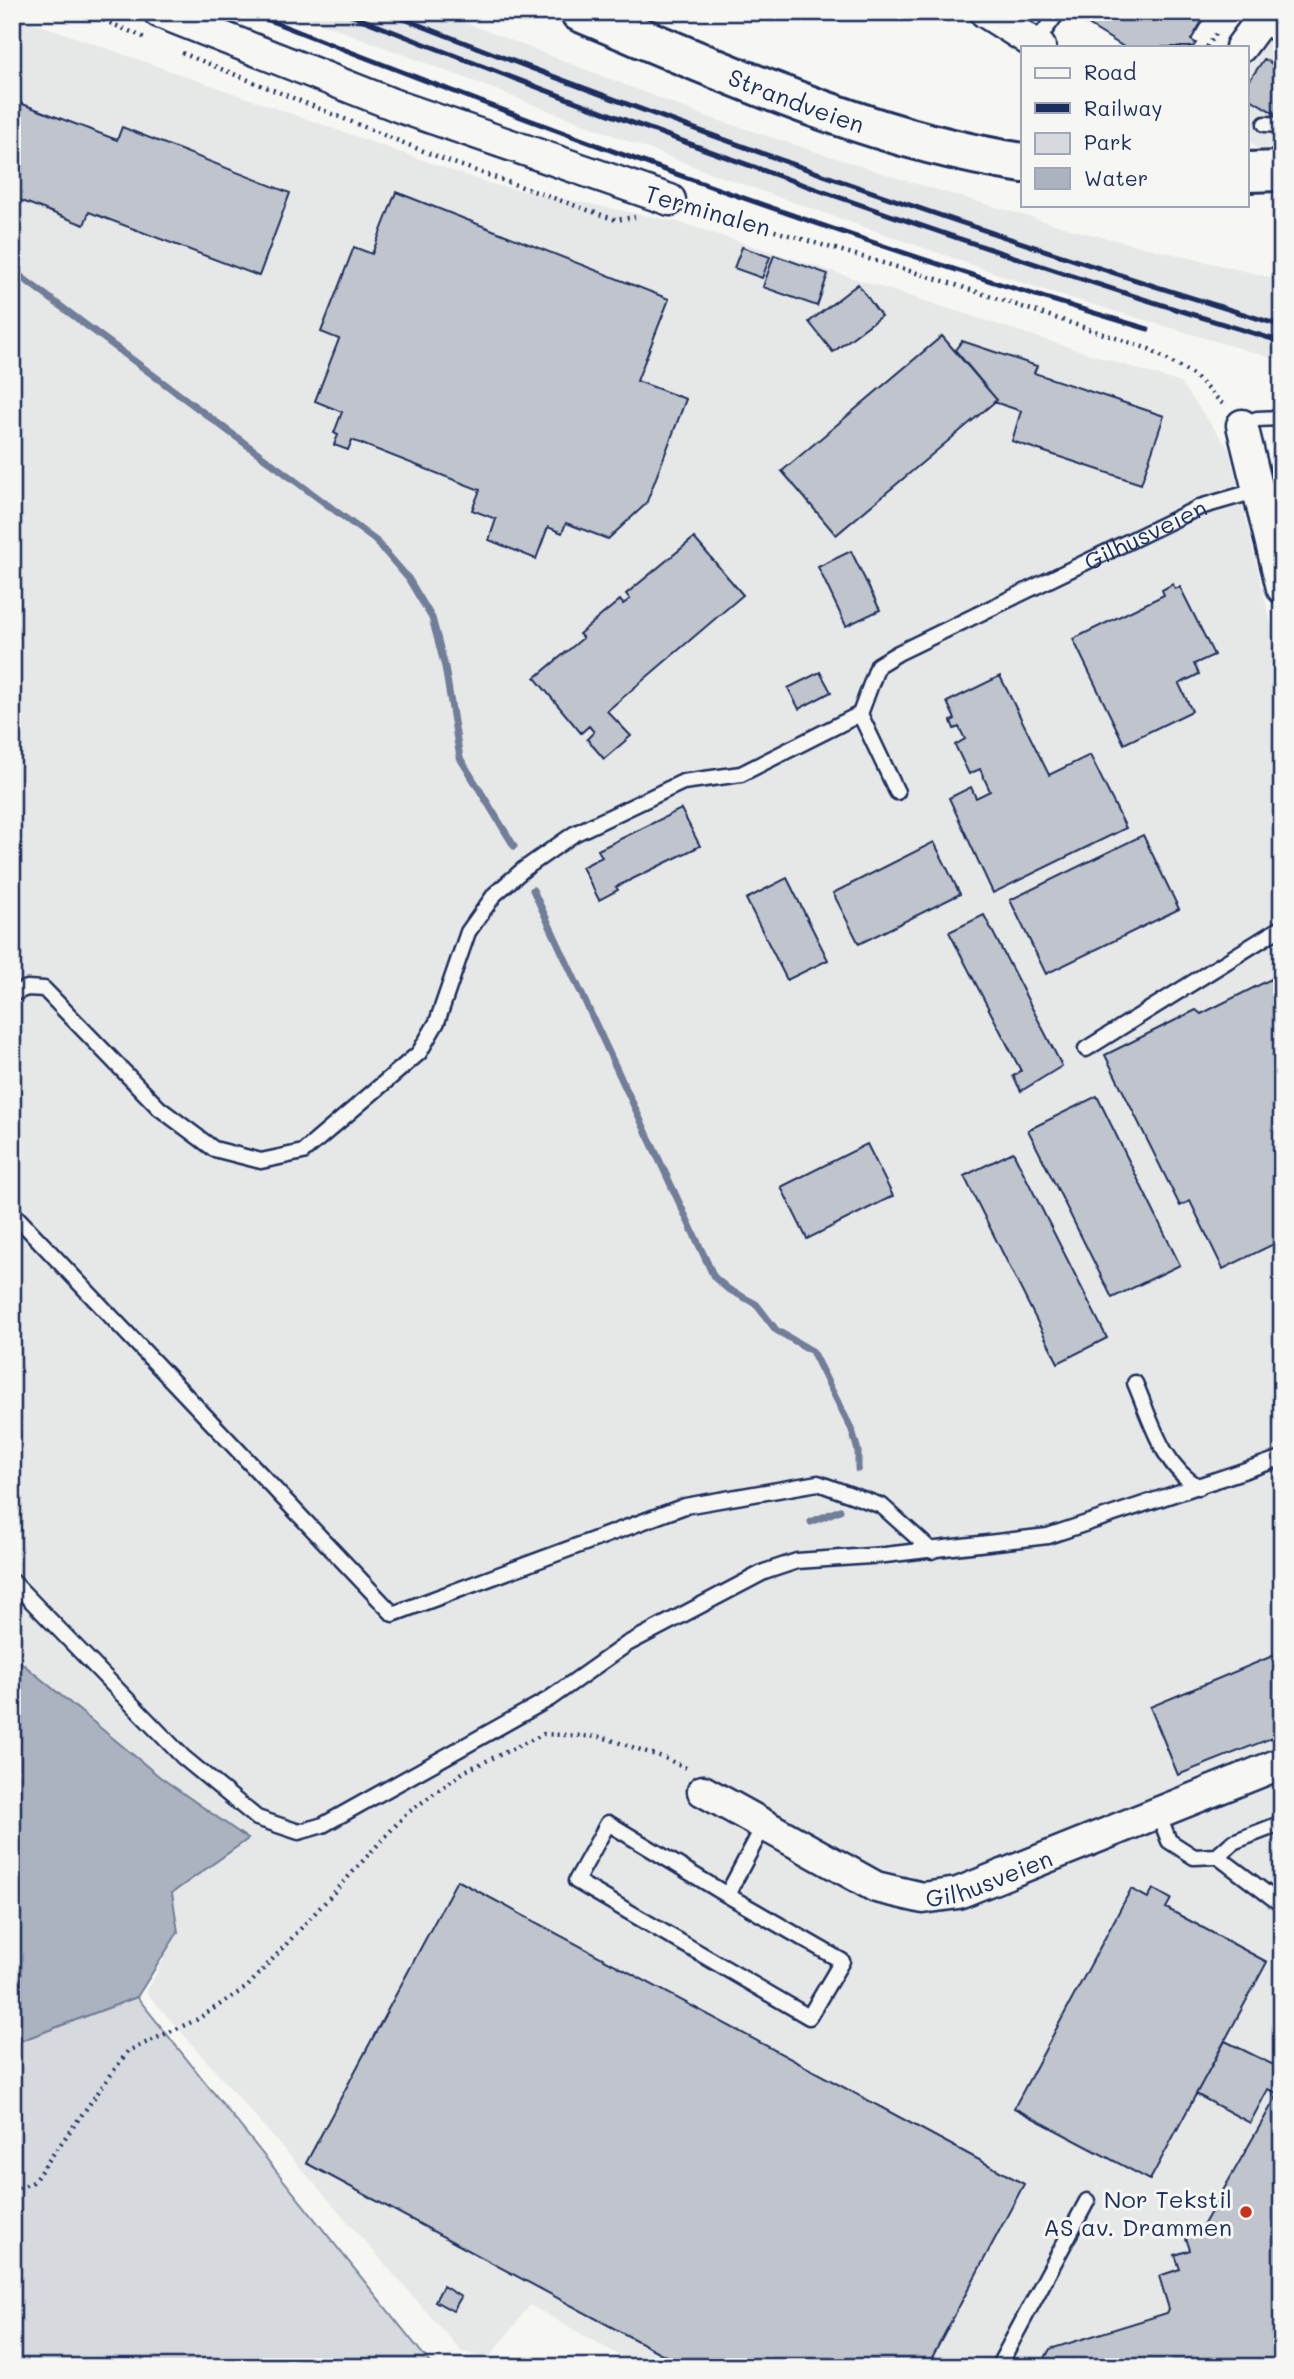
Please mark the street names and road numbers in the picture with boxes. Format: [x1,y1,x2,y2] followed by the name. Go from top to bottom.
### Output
[724,60,869,139] street label: Strandveien
[642,177,774,243] street label: Terminalen
[1078,491,1211,576] street label: Gilhusveien
[923,1841,1056,1913] street label: Gilhusveien

